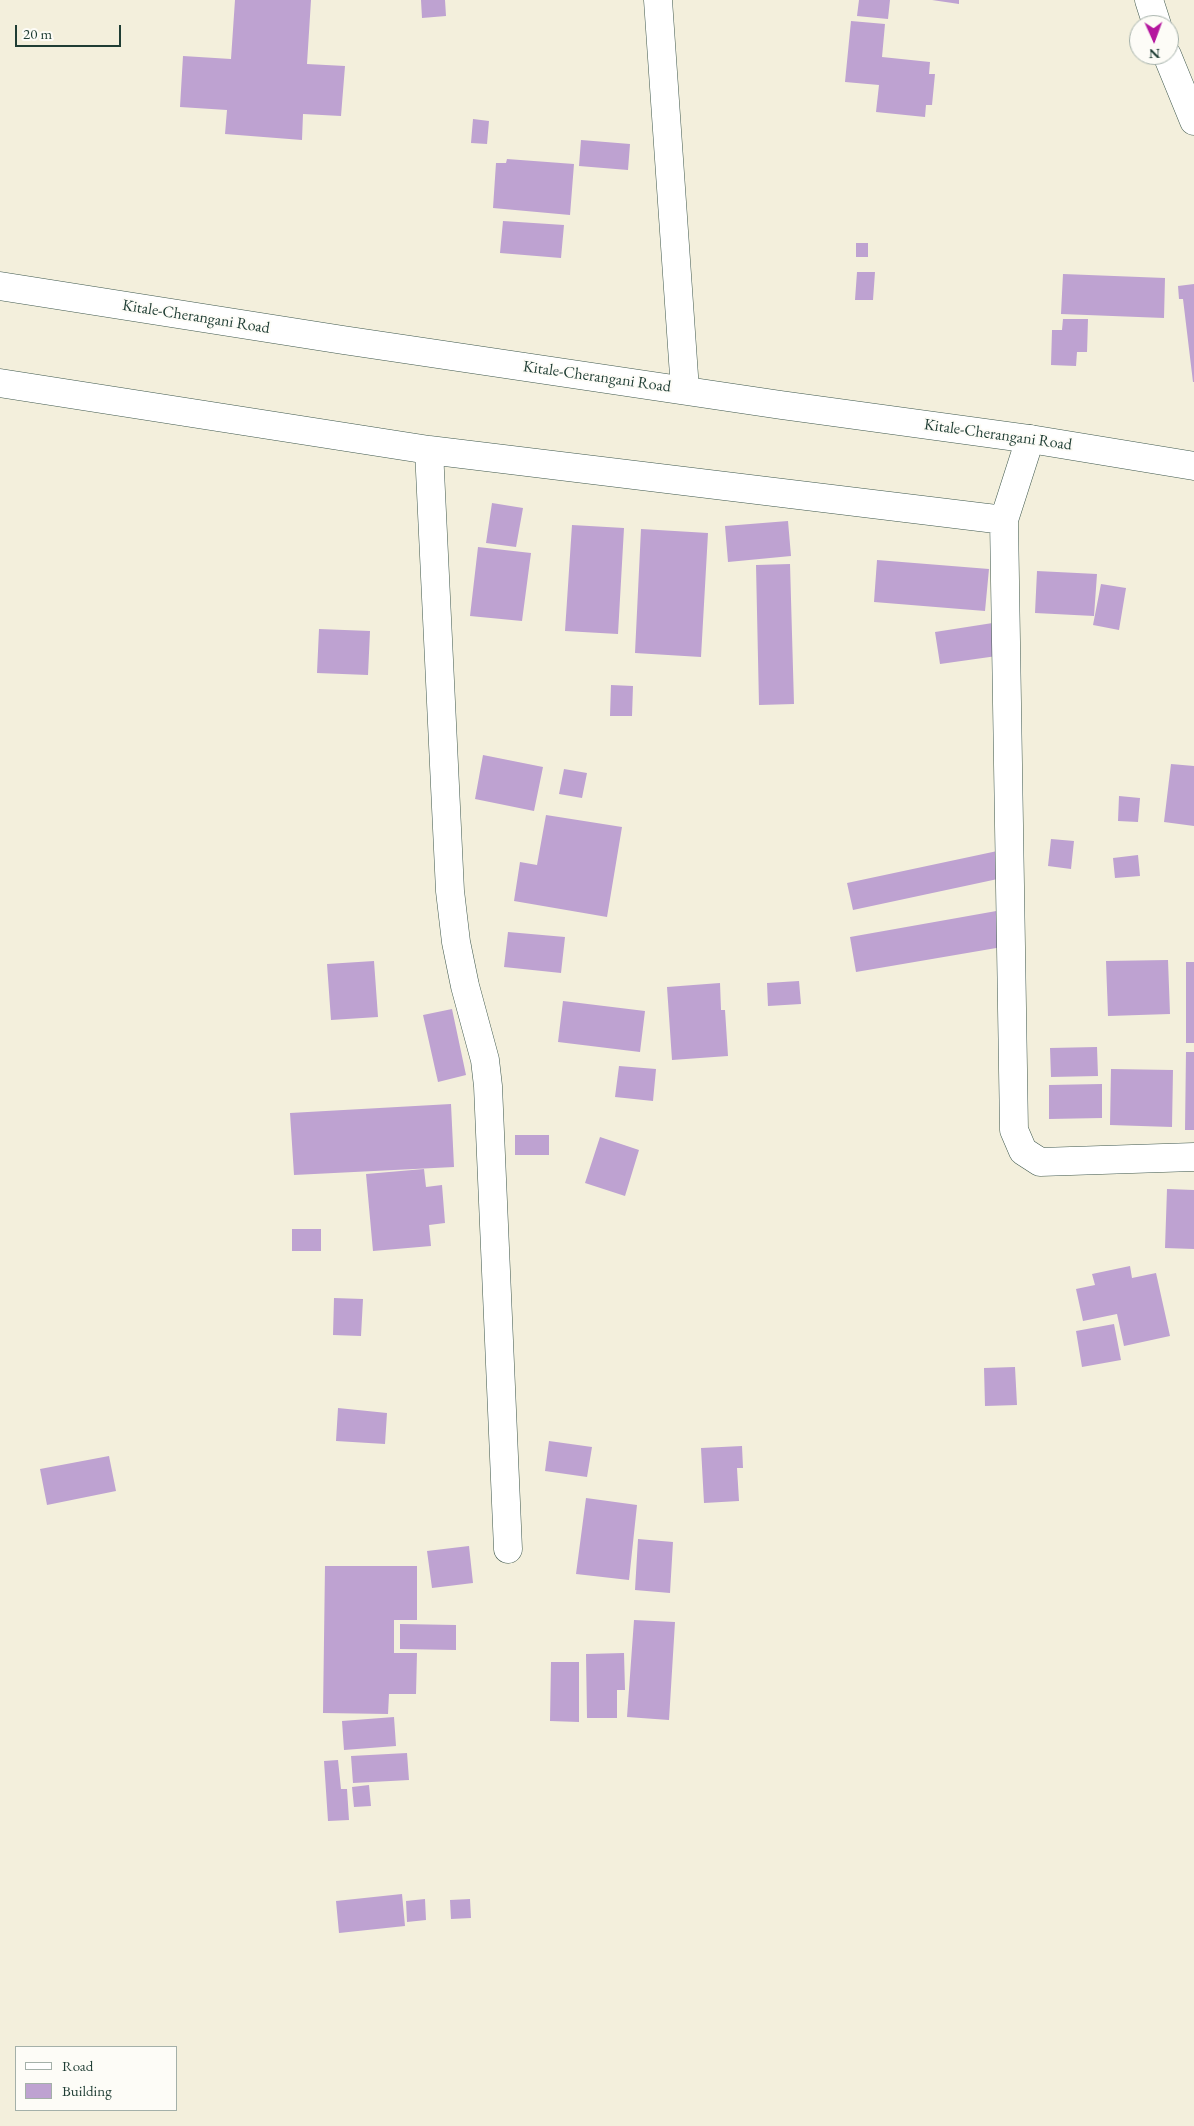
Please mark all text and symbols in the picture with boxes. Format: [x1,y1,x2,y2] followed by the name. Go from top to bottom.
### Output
[18,15,124,47] scale bar
[1129,15,1179,65] north arrow
[23,24,52,43] text: 20 m
[1149,45,1160,63] text: N
[121,296,271,338] street label: Kitale-Cherangani Road
[522,357,672,397] street label: Kitale-Cherangani Road
[923,415,1073,455] street label: Kitale-Cherangani Road
[15,2046,178,2111] legend
[62,2056,93,2075] text: Road
[62,2081,112,2100] text: Building

